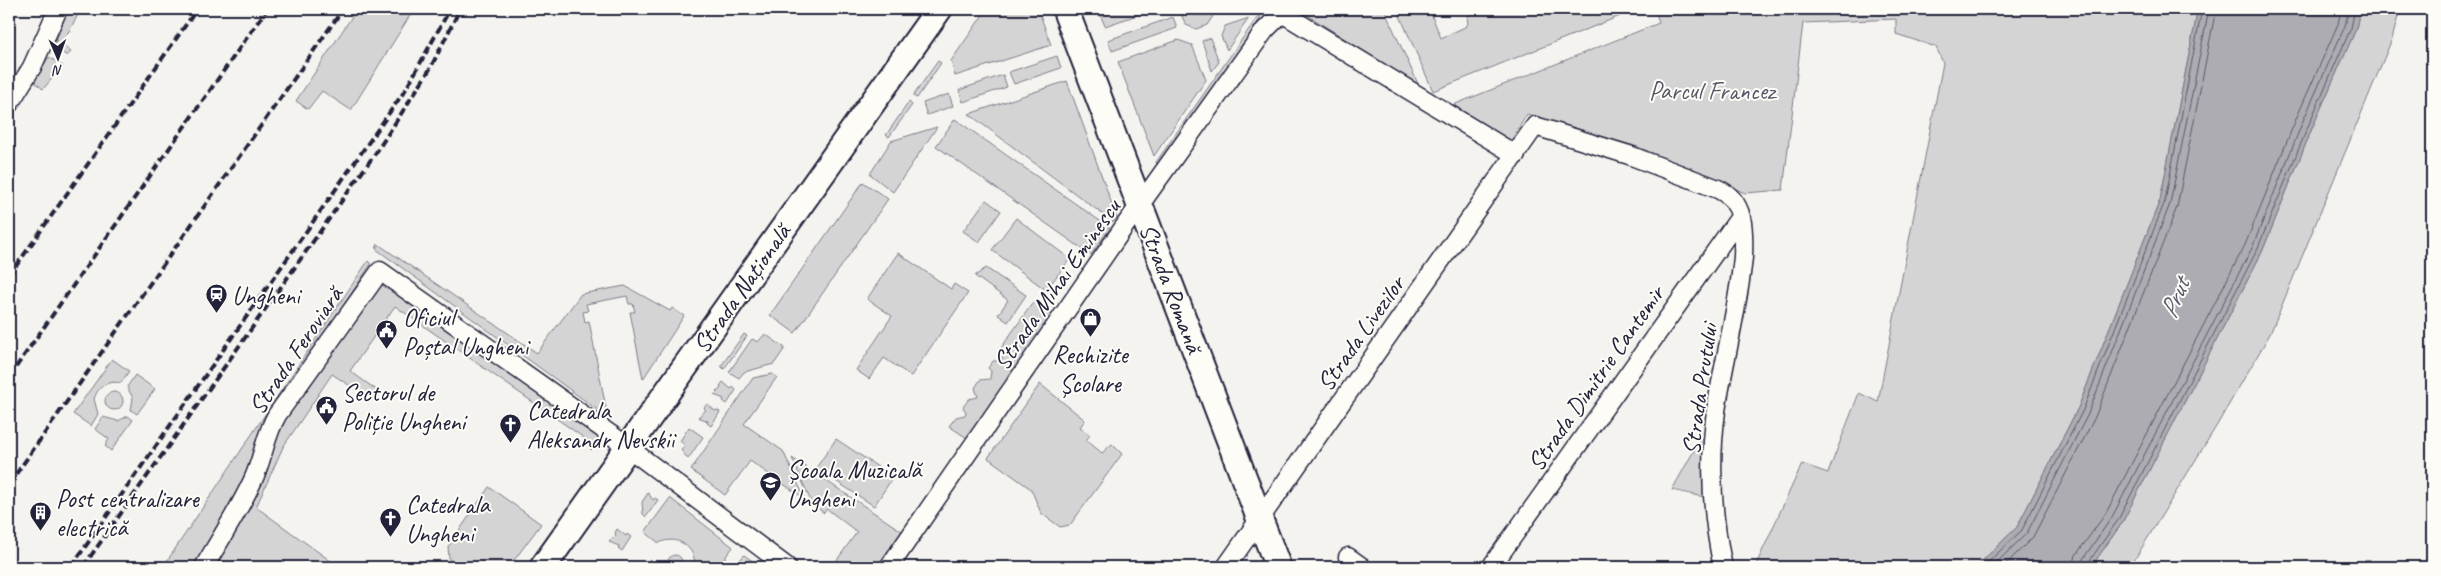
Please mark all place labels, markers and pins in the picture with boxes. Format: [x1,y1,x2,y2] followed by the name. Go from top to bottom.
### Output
[232,280,303,312] place label: Ungheni
[204,283,228,314] station icon: Ungheni
[403,302,532,363] place label: Oficiul Poștal Ungheni
[1078,307,1102,338] shop icon: Rechizite Școlare
[375,319,399,350] public building icon: Oficiul Poștal Ungheni
[1052,339,1129,400] place label: Rechizite Școlare
[342,377,469,438] place label: Sectorul de Poliție Ungheni
[314,394,338,425] public building icon: Sectorul de Poliție Ungheni
[527,395,677,456] place label: Catedrala Aleksandr Nevskii
[499,412,523,443] church icon: Catedrala Aleksandr Nevskii
[787,454,923,515] place label: Școala Muzicală Ungheni
[759,471,783,502] school or university icon: Școala Muzicală Ungheni
[56,483,201,544] place label: Post centralizare electrică
[406,489,491,550] place label: Catedrala Ungheni
[28,500,52,531] building icon: Post centralizare electrică
[378,506,402,537] church icon: Catedrala Ungheni

